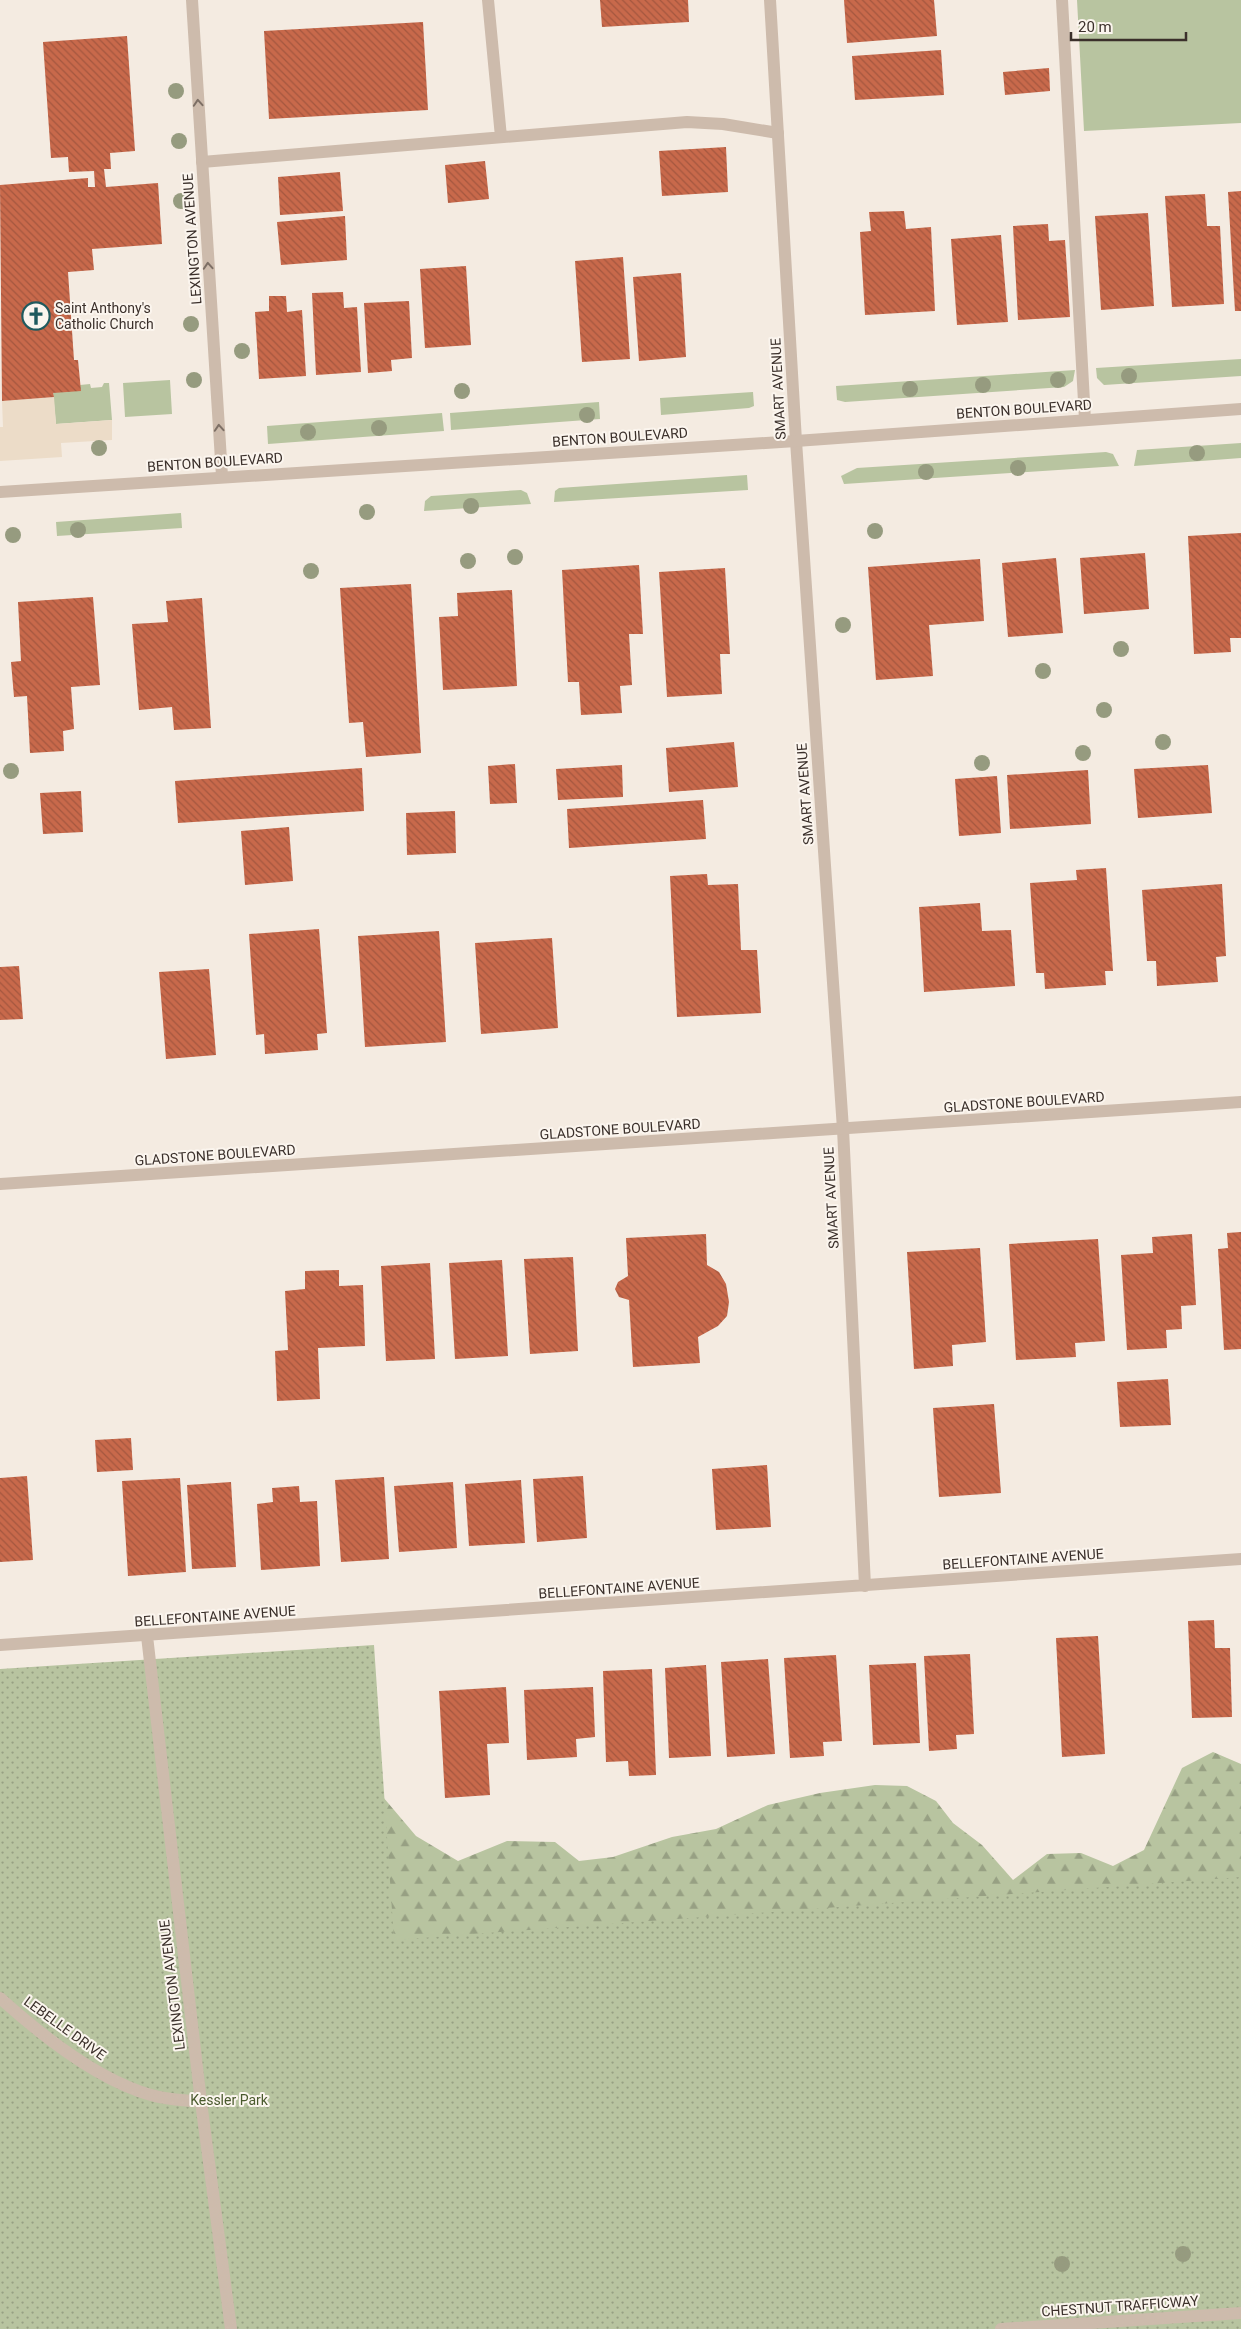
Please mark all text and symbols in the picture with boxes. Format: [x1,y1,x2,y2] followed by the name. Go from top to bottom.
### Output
[1071,10,1186,42] scale bar
[1078,18,1112,36] text: 20 m
[193,99,204,107] one-way arrow
[179,173,205,305] street label: LEXINGTON AVENUE
[203,261,214,269] one-way arrow
[55,300,154,332] place label: Saint Anthony's Catholic Church
[21,301,51,331] church icon: Saint Anthony's Catholic Church
[767,338,789,440] street label: SMART AVENUE
[956,396,1092,422] street label: BENTON BOULEVARD
[214,423,225,431] one-way arrow
[552,424,688,450] street label: BENTON BOULEVARD
[147,449,283,475] street label: BENTON BOULEVARD
[793,743,817,845] street label: SMART AVENUE
[943,1088,1105,1116] street label: GLADSTONE BOULEVARD
[539,1115,701,1143] street label: GLADSTONE BOULEVARD
[134,1141,296,1169] street label: GLADSTONE BOULEVARD
[820,1147,842,1249] street label: SMART AVENUE
[942,1545,1104,1573] street label: BELLEFONTAINE AVENUE
[538,1574,700,1602] street label: BELLEFONTAINE AVENUE
[134,1602,296,1630] street label: BELLEFONTAINE AVENUE
[156,1919,188,2051] street label: LEXINGTON AVENUE
[21,1993,109,2063] street label: LEBELLE DRIVE
[190,2092,269,2108] park label: Kessler Park
[1041,2292,1200,2319] street label: CHESTNUT TRAFFICWAY

